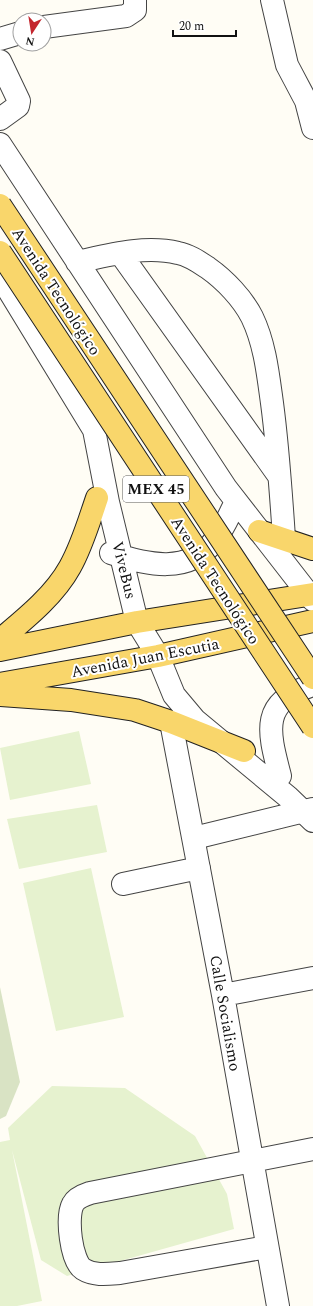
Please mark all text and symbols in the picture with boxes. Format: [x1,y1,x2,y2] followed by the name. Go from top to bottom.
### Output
[12,12,52,52] north arrow
[173,12,236,38] scale bar
[179,17,204,36] text: 20 m
[24,32,36,51] text: N
[6,223,107,360] street label: Avenida Tecnológico
[123,476,189,502] road number: MEX 45
[165,512,266,649] street label: Avenida Tecnológico
[105,539,143,602] street label: ViveBus
[69,632,222,684] street label: Avenida Juan Escutia
[203,953,247,1073] street label: Calle Socialismo

